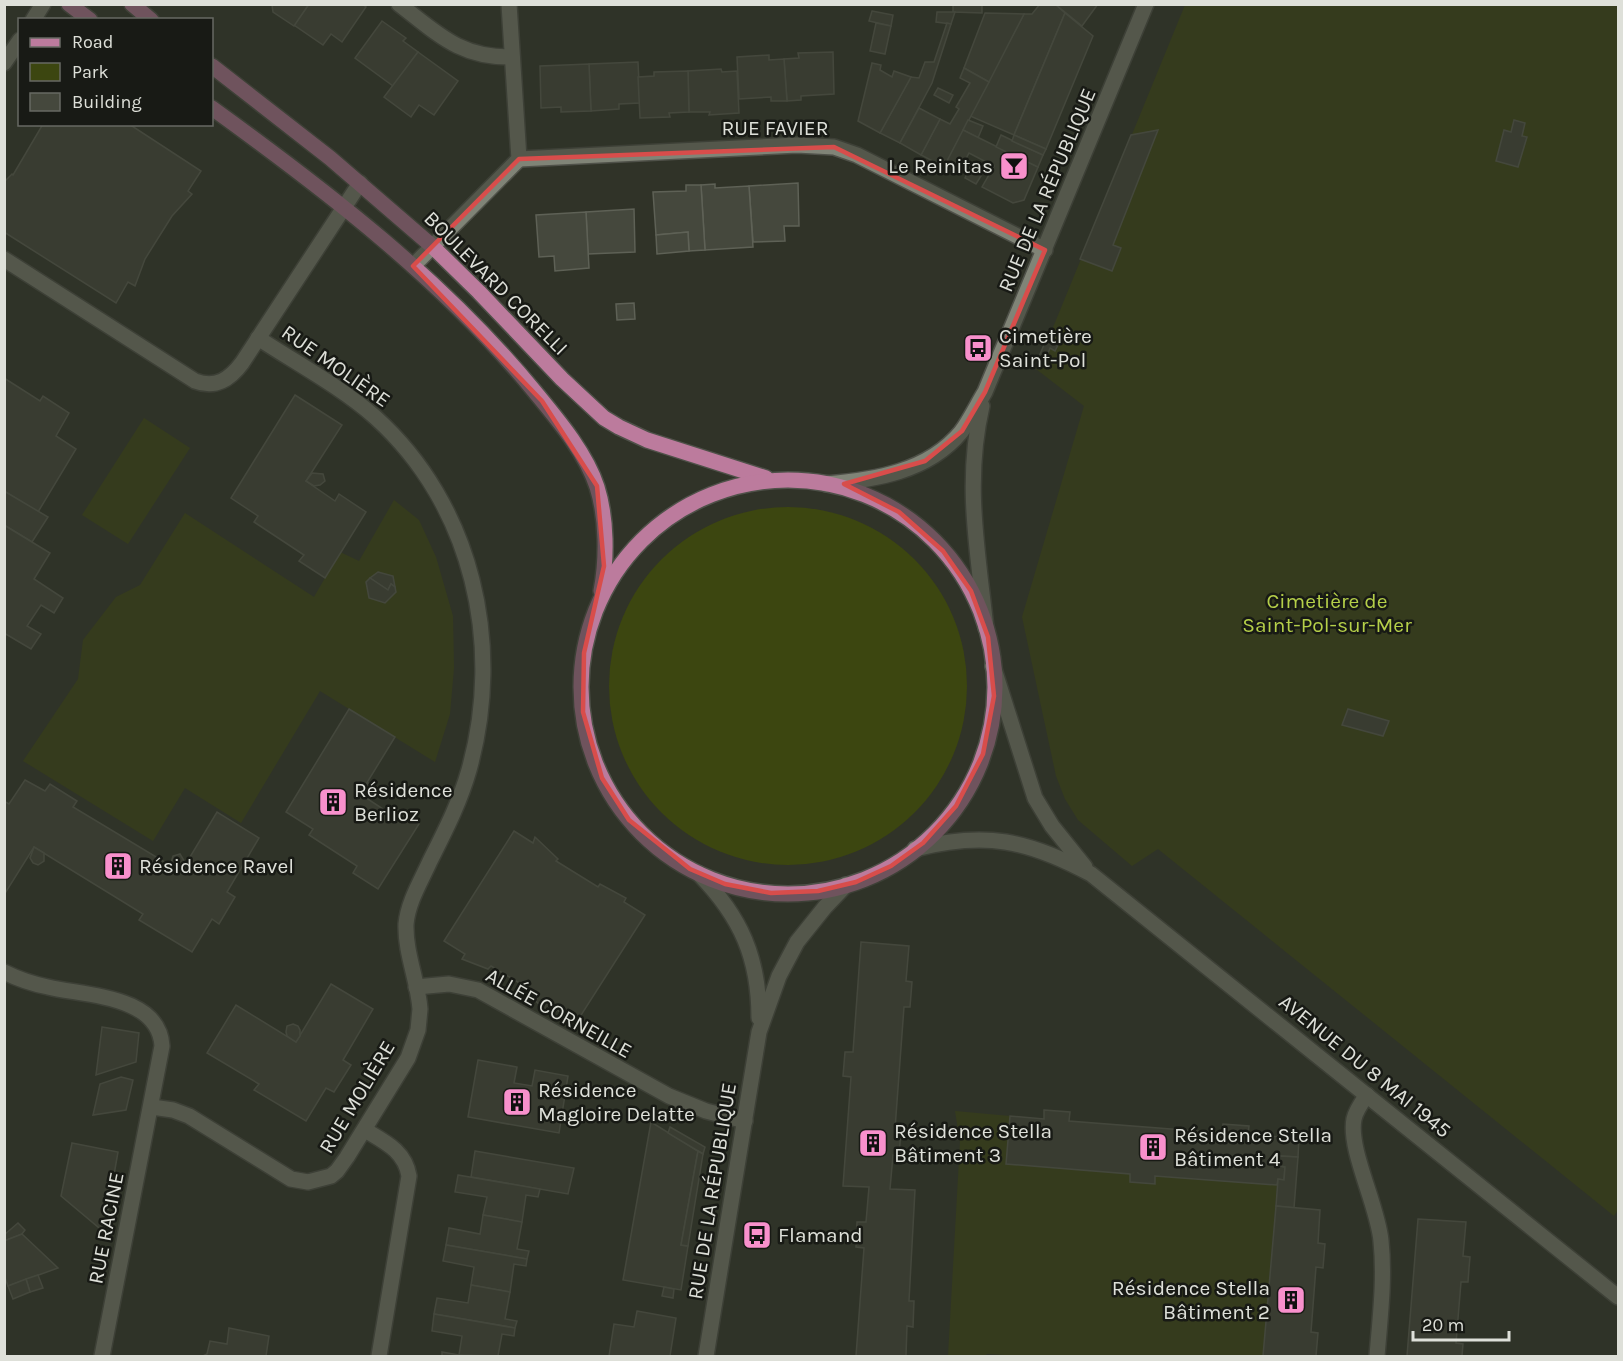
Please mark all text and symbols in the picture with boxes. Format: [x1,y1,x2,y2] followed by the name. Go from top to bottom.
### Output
[18,18,213,126] legend
[72,31,113,53] text: Road
[72,61,109,83] text: Park
[993,85,1101,295] street label: RUE DE LA RÉPUBLIQUE
[72,91,142,113] text: Building
[721,116,829,140] street label: RUE FAVIER
[998,150,1030,182] bar icon: Le Reinitas
[888,154,993,178] place label: Le Reinitas
[419,206,573,360] street label: BOULEVARD CORELLI
[277,320,395,412] street label: RUE MOLIÈRE
[999,324,1092,372] place label: Cimetière Saint-Pol
[962,332,994,364] bus stop icon: Cimetière Saint-Pol
[1242,589,1412,637] park label: Cimetière de Saint-Pol-sur-Mer
[354,778,452,826] place label: Résidence Berlioz
[317,786,349,818] building icon: Résidence Berlioz
[102,850,134,882] building icon: Résidence Ravel
[139,854,294,878] place label: Résidence Ravel
[482,963,636,1063] street label: ALLÉE CORNEILLE
[1274,989,1456,1143] street label: AVENUE DU 8 MAI 1945
[314,1036,400,1158] street label: RUE MOLIÈRE
[538,1078,695,1126] place label: Résidence Magloire Delatte
[683,1081,741,1301] street label: RUE DE LA RÉPUBLIQUE
[501,1086,533,1118] building icon: Résidence Magloire Delatte
[894,1119,1052,1167] place label: Résidence Stella Bâtiment 3
[1174,1123,1332,1171] place label: Résidence Stella Bâtiment 4
[857,1127,889,1159] building icon: Résidence Stella Bâtiment 3
[1137,1131,1169,1163] building icon: Résidence Stella Bâtiment 4
[83,1170,129,1286] street label: RUE RACINE
[741,1219,773,1251] bus stop icon: Flamand
[778,1223,863,1247] place label: Flamand
[1112,1276,1270,1324] place label: Résidence Stella Bâtiment 2
[1275,1284,1307,1316] building icon: Résidence Stella Bâtiment 2
[1413,1304,1509,1342] scale bar
[1422,1314,1464,1336] text: 20 m

